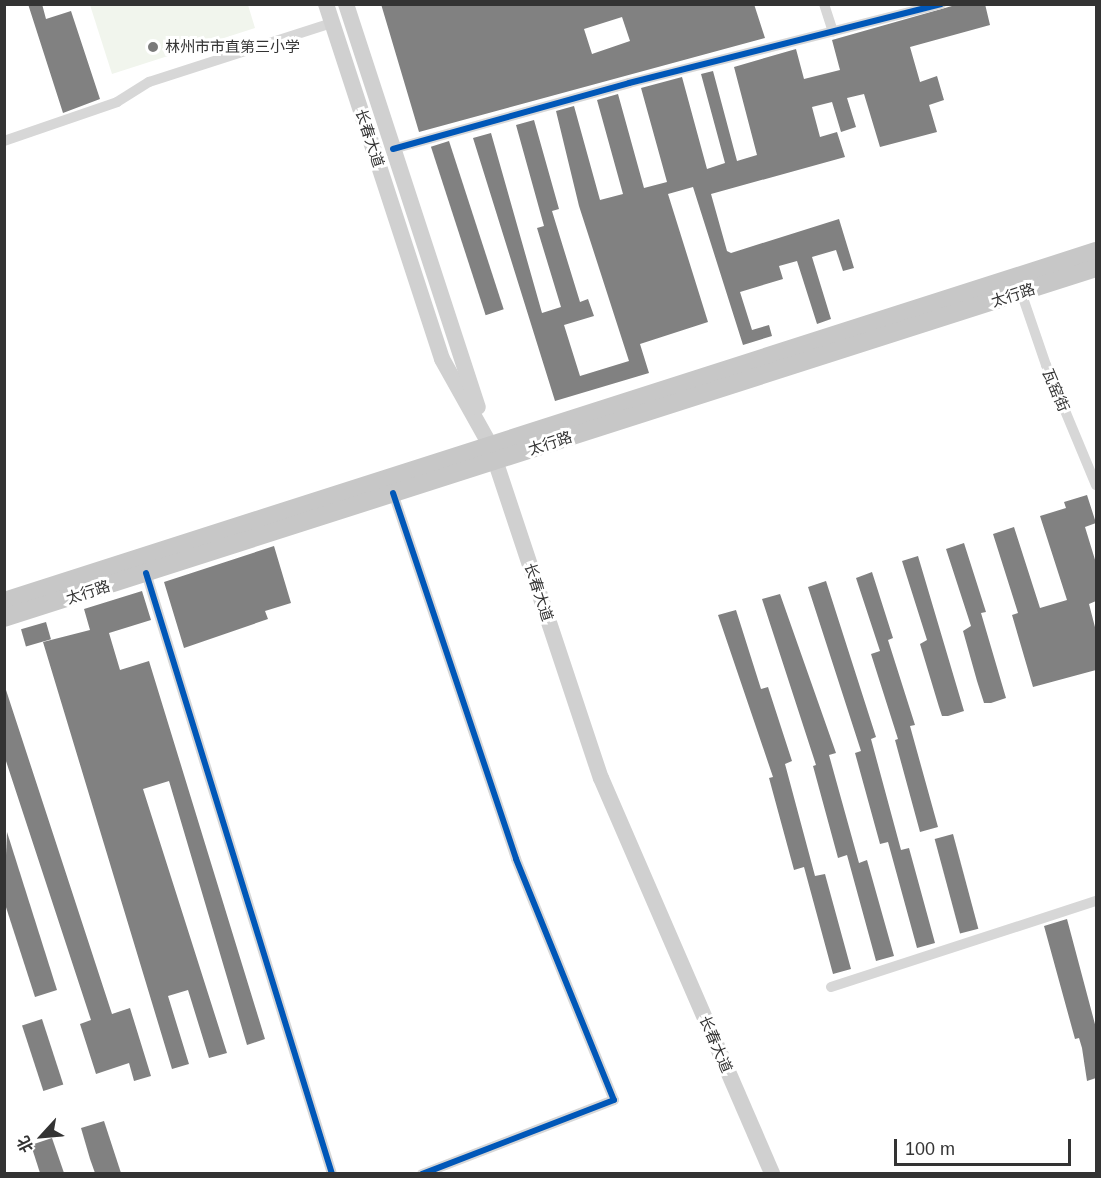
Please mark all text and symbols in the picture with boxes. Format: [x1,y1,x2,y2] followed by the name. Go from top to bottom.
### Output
[165,38,300,56] place label: 林州市市直第三小学
[146,40,160,54] marker: 林州市市直第三小学
[352,107,388,169] street label: 长春大道
[989,279,1037,311] street label: 太行路
[1039,366,1073,414] street label: 瓦窑街
[526,427,574,459] street label: 太行路
[521,561,557,623] street label: 长春大道
[64,576,112,608] street label: 太行路
[696,1013,736,1075] street label: 长春大道
[12,1106,72,1166] north arrow
[897,1127,1074,1165] scale bar
[14,1133,37,1155] text: 北
[905,1139,955,1159] text: 100 m

